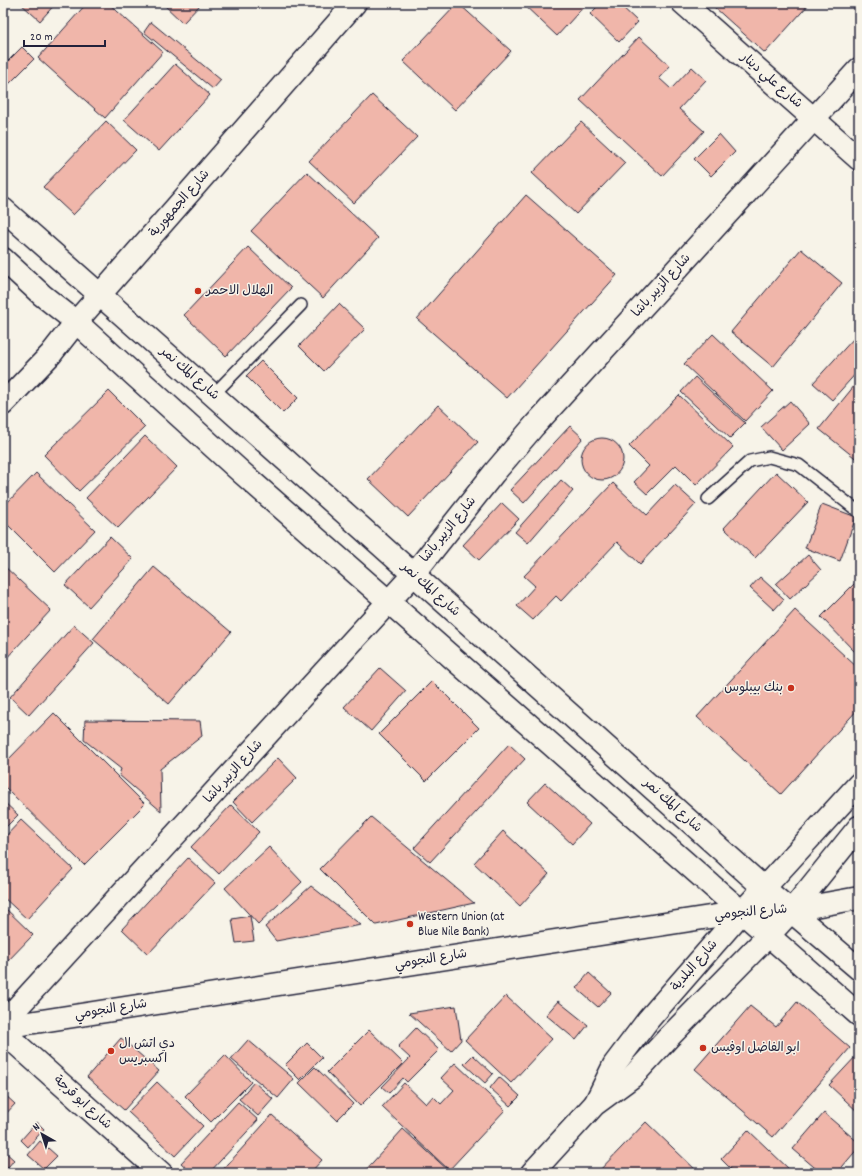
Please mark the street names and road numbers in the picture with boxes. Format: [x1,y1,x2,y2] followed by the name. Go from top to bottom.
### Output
[735,48,806,113] street label: شارع علي دينار
[145,166,215,242] street label: شارع الجمهورية
[628,250,696,322] street label: شارع الزبير باشا
[154,342,223,405] street label: شارع المك نمر
[416,493,482,567] street label: شارع الزبير باشا
[396,558,464,622] street label: شارع المك نمر
[200,736,268,808] street label: شارع الزبير باشا
[638,774,706,838] street label: شارع المك نمر
[714,900,788,926] street label: شارع النجومي
[667,936,723,996] street label: شارع البلدية
[393,945,469,975] street label: شارع النجومي
[73,995,149,1025] street label: شارع النجومي
[49,1072,115,1134] street label: شارع ابو قرجة

